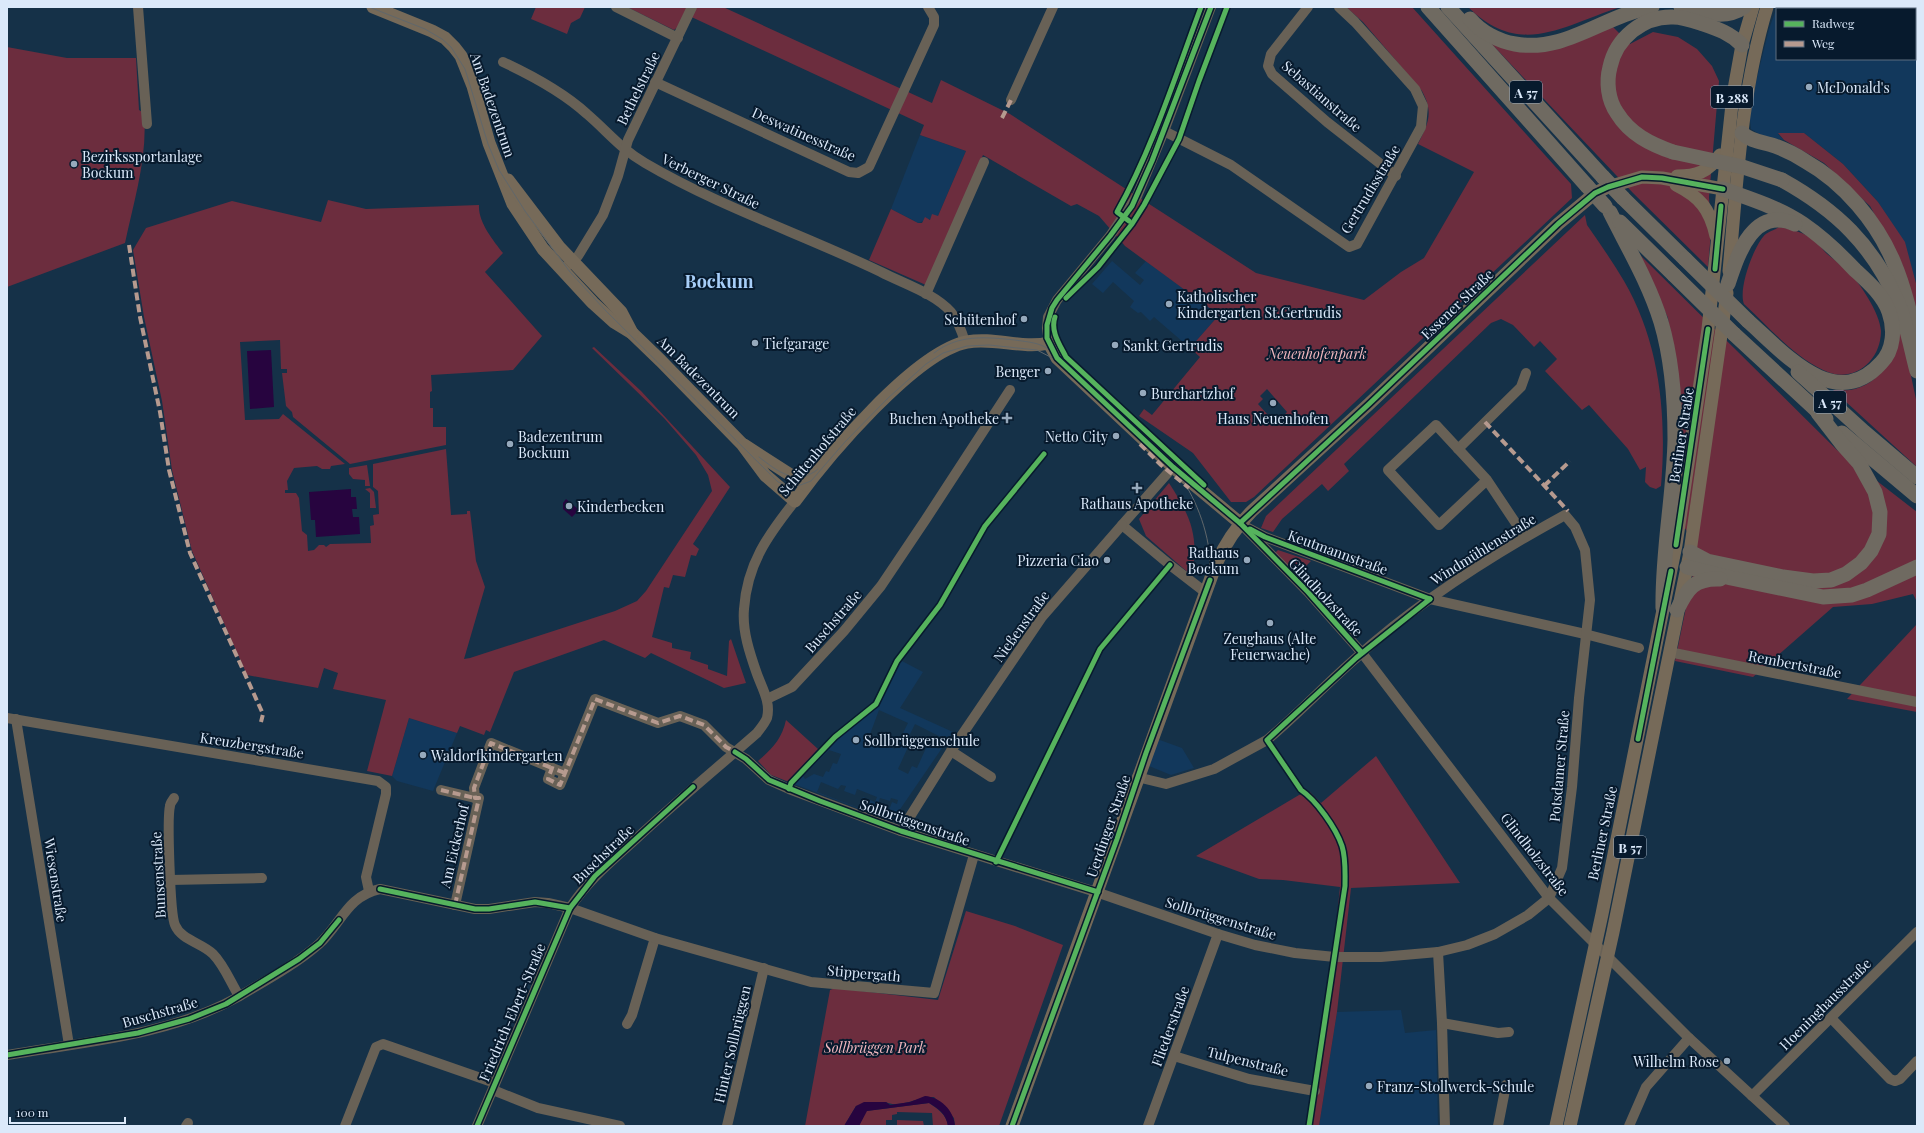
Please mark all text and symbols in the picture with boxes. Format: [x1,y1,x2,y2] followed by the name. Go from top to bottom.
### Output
[1776,8,1916,60] legend
[1812,15,1855,31] text: Radweg
[1811,35,1835,51] text: Weg
[612,48,664,128] street label: Bethelstraße
[466,49,520,160] street label: Am Badezentrum
[1278,56,1366,136] street label: Sebastianstraße
[1817,78,1890,97] place label: McDonald's
[1510,81,1542,103] road number: A 57
[1804,82,1814,92] marker: McDonald's
[1711,86,1753,108] road number: B 288
[749,103,859,165] street label: Deswatinesstraße
[1336,141,1404,237] street label: Gertrudisstraße
[82,147,202,182] place label: Bezirkssportanlage Bockum
[658,149,763,213] street label: Verberger Straße
[69,159,79,169] marker: Bezirkssportanlage Bockum
[1417,265,1497,343] street label: Essener Straße
[685,269,754,293] district label: Bockum
[1177,287,1341,322] place label: Katholischer Kindergarten St.Gertrudis
[1164,299,1174,309] marker: Katholischer Kindergarten St.Gertrudis
[944,310,1017,329] place label: Schütenhof
[1019,314,1029,324] marker: Schütenhof
[653,331,745,423] street label: Am Badezentrum
[763,334,829,353] place label: Tiefgarage
[1123,336,1223,355] place label: Sankt Gertrudis
[750,338,760,348] marker: Tiefgarage
[1110,340,1120,350] marker: Sankt Gertrudis
[1265,344,1367,363] park label: Neuenhofenpark
[995,362,1041,381] place label: Benger
[1043,366,1053,376] marker: Benger
[1151,384,1236,403] place label: Burchartzhof
[1664,386,1698,484] street label: Berliner Straße
[1138,388,1148,398] marker: Burchartzhof
[1814,391,1846,413] road number: A 57
[1268,398,1278,408] marker: Haus Neuenhofen
[774,402,860,500] street label: Schütenhofstraße
[889,409,999,428] place label: Buchen Apotheke
[1217,409,1329,428] place label: Haus Neuenhofen
[1002,413,1012,423] marker: Buchen Apotheke
[518,427,603,462] place label: Badezentrum Bockum
[1045,427,1108,446] place label: Netto City
[1111,431,1121,441] marker: Netto City
[505,439,515,449] marker: Badezentrum Bockum
[1132,483,1142,493] marker: Rathaus Apotheke
[1081,494,1193,513] place label: Rathaus Apotheke
[577,497,665,516] place label: Kinderbecken
[564,501,574,511] marker: Kinderbecken
[1426,509,1539,590] street label: Windmühlenstraße
[1285,525,1391,579] street label: Keutmannstraße
[1188,543,1240,578] place label: Rathaus Bockum
[1017,551,1099,570] place label: Pizzeria Ciao
[1285,554,1367,640] street label: Glindholzstraße
[1102,555,1112,565] marker: Pizzeria Ciao
[1242,555,1252,565] marker: Rathaus Bockum
[800,585,866,657] street label: Buschstraße
[989,586,1053,666] street label: Nießenstraße
[1265,618,1275,628] marker: Zeughaus (Alte Feuerwache)
[1224,629,1316,664] place label: Zeughaus (Alte Feuerwache)
[1747,646,1843,682] street label: Rembertstraße
[1545,709,1573,823] street label: Potsdamer Straße
[199,727,305,763] street label: Kreuzbergstraße
[864,731,980,750] place label: Sollbrüggenschule
[851,735,861,745] marker: Sollbrüggenschule
[430,746,563,765] place label: Waldorfkindergarten
[418,750,428,760] marker: Waldorfkindergarten
[1082,772,1134,880] street label: Uerdinger Straße
[1583,784,1621,882] street label: Berliner Straße
[857,794,973,850] street label: Sollbrüggenstraße
[435,801,473,891] street label: Am Eickerhof
[1497,809,1573,899] street label: Glindholzstraße
[568,820,638,888] street label: Buschstraße
[146,831,170,919] street label: Bunsenstraße
[40,836,72,923] street label: Wiesenstraße
[1614,836,1646,858] road number: B 57
[1163,892,1279,944] street label: Sollbrüggenstraße
[474,940,550,1084] street label: Friedrich-Ebert-Straße
[1775,954,1875,1054] street label: Hoeninghausstraße
[826,960,902,986] street label: Stippergath
[709,983,755,1105] street label: Hinter Sollbrüggen
[1147,983,1193,1069] street label: Fliederstraße
[120,992,200,1032] street label: Buschstraße
[823,1038,926,1057] park label: Sollbrüggen Park
[1205,1042,1291,1080] street label: Tulpenstraße
[1632,1052,1719,1071] place label: Wilhelm Rose
[1722,1056,1732,1066] marker: Wilhelm Rose
[1377,1077,1534,1096] place label: Franz-Stollwerck-Schule
[1364,1081,1374,1091] marker: Franz-Stollwerck-Schule
[10,1099,125,1125] scale bar
[16,1104,49,1120] text: 100 m

